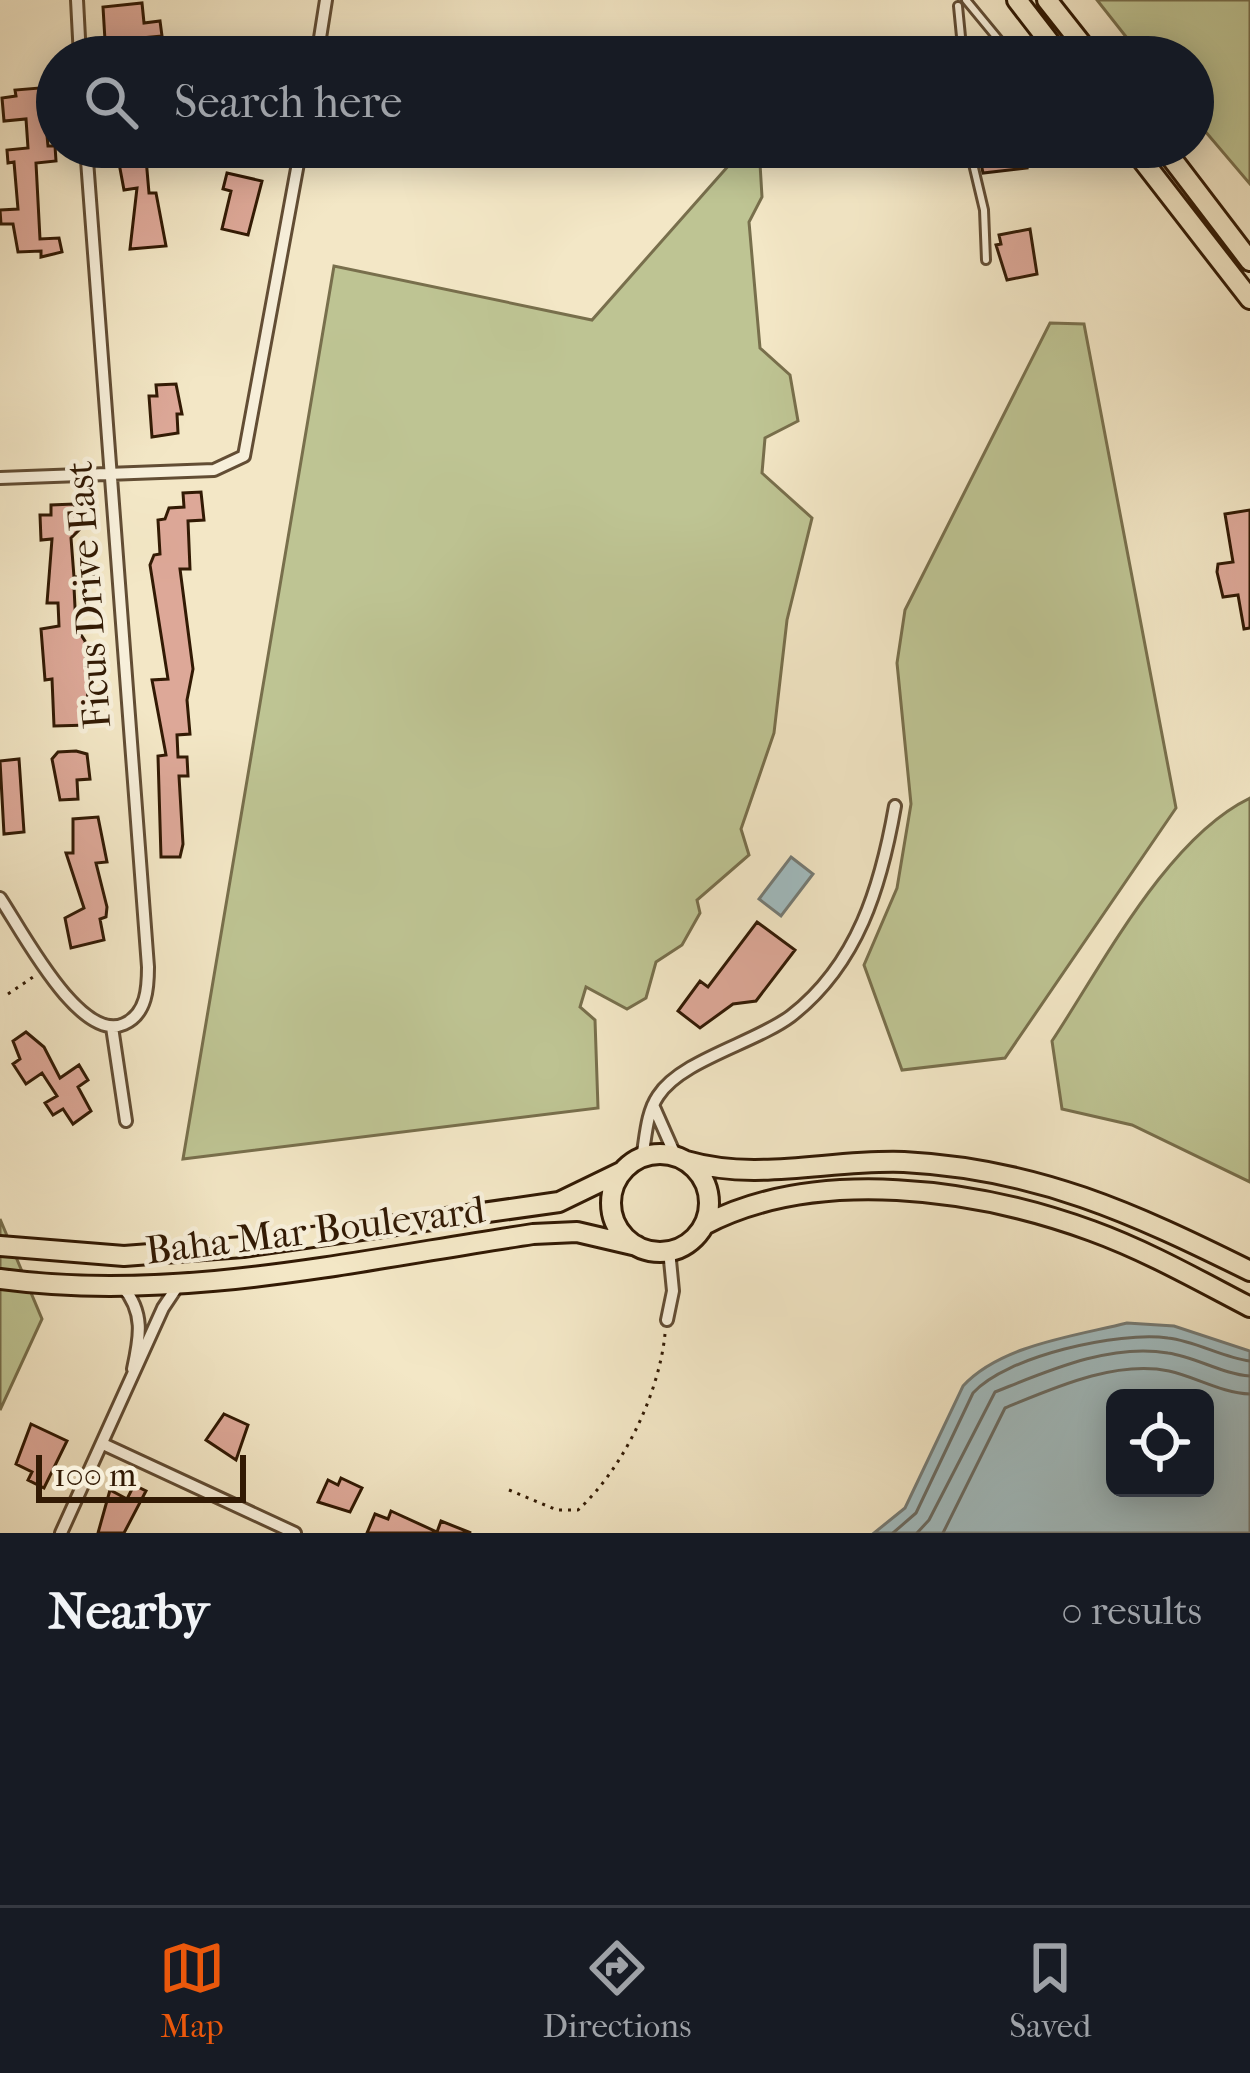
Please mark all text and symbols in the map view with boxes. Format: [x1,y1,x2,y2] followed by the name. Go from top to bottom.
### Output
[36,36,1214,168] search box
[78,69,144,135] icon: search
[174,76,402,129] text: Search here
[56,460,120,730] street label: Ficus Drive East
[143,1186,488,1274] street label: Baha Mar Boulevard
[1106,1389,1214,1497] map controls
[1106,1389,1214,1497] button: locate
[36,1449,246,1502] scale bar
[54,1456,137,1495] text: 100 m
[48,1581,209,1641] text: Nearby
[1061,1588,1202,1634] text: 0 results
[159,1935,225,2046] tab: Map
[543,1935,691,2046] tab: Directions
[1009,1935,1091,2046] tab: Saved

